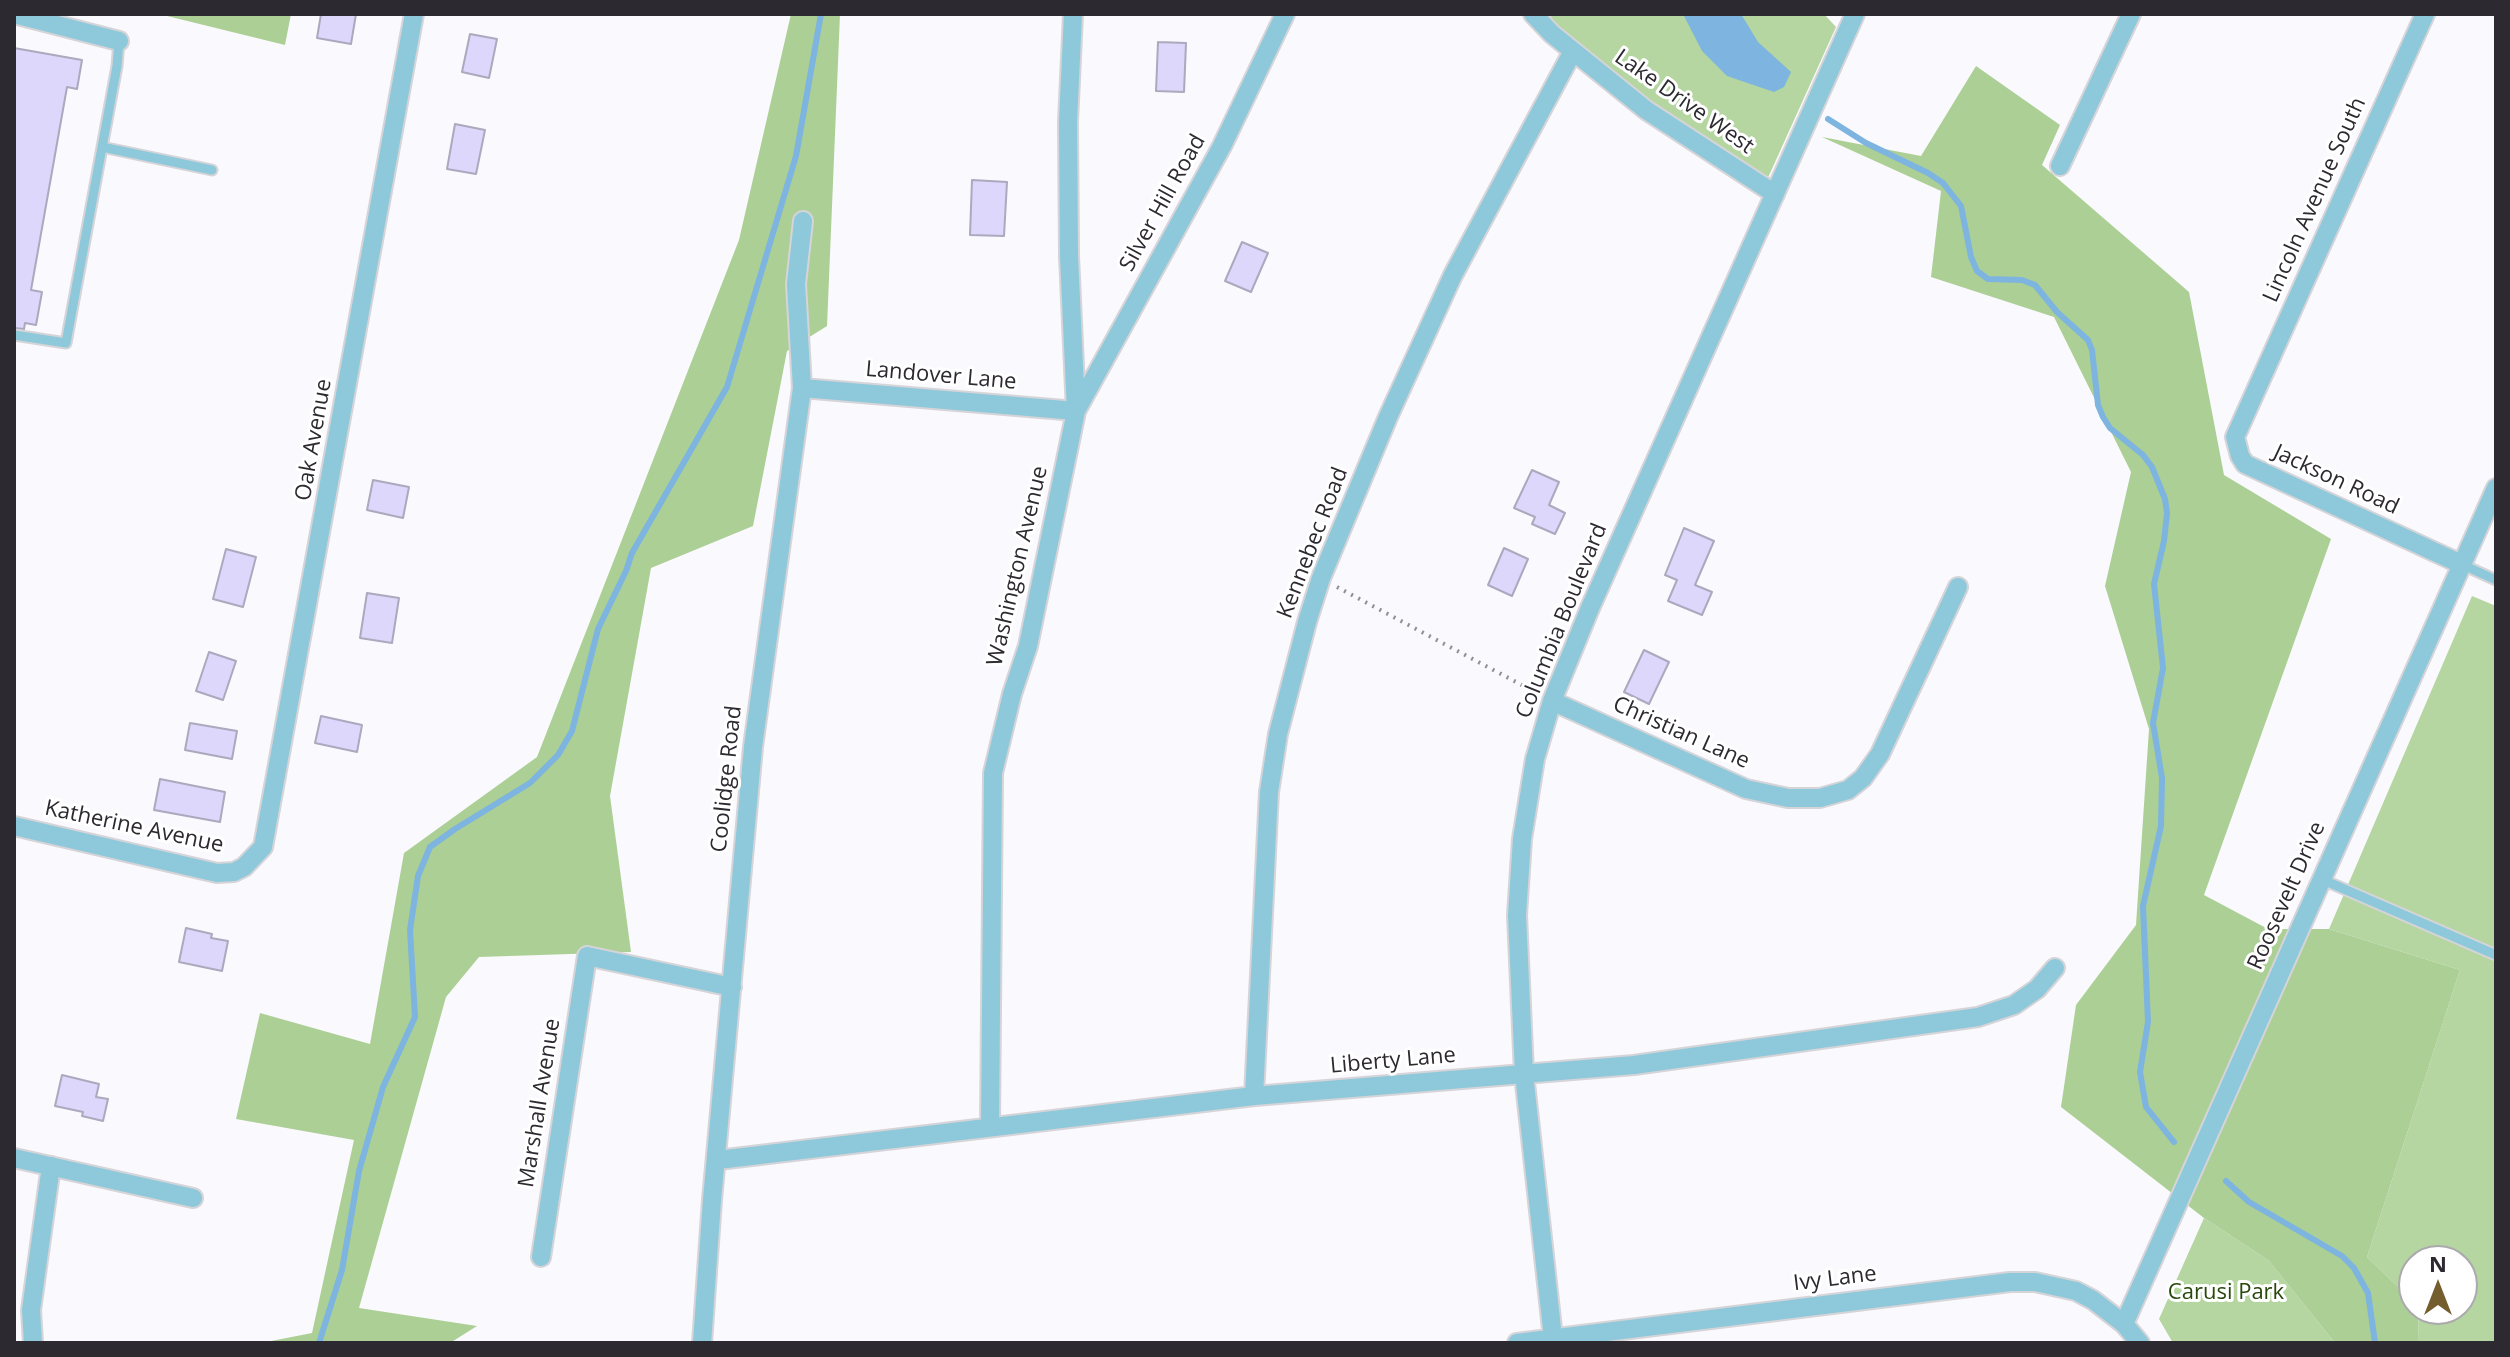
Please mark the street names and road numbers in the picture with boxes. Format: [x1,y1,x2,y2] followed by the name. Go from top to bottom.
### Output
[1609,44,1759,160] street label: Lake Drive West
[2258,93,2372,307] street label: Lincoln Avenue South
[1115,130,1211,276] street label: Silver Hill Road
[864,356,1018,396] street label: Landover Lane
[290,377,338,503] street label: Oak Avenue
[2269,439,2403,521] street label: Jackson Road
[982,463,1054,669] street label: Washington Avenue
[1272,464,1354,622] street label: Kennebec Road
[1511,520,1613,722] street label: Columbia Boulevard
[1609,691,1753,775] street label: Christian Lane
[706,704,748,854] street label: Coolidge Road
[42,795,226,859] street label: Katherine Avenue
[2243,818,2331,974] street label: Roosevelt Drive
[514,1017,566,1189] street label: Marshall Avenue
[1329,1042,1457,1080] street label: Liberty Lane
[1792,1261,1878,1297] street label: Ivy Lane

